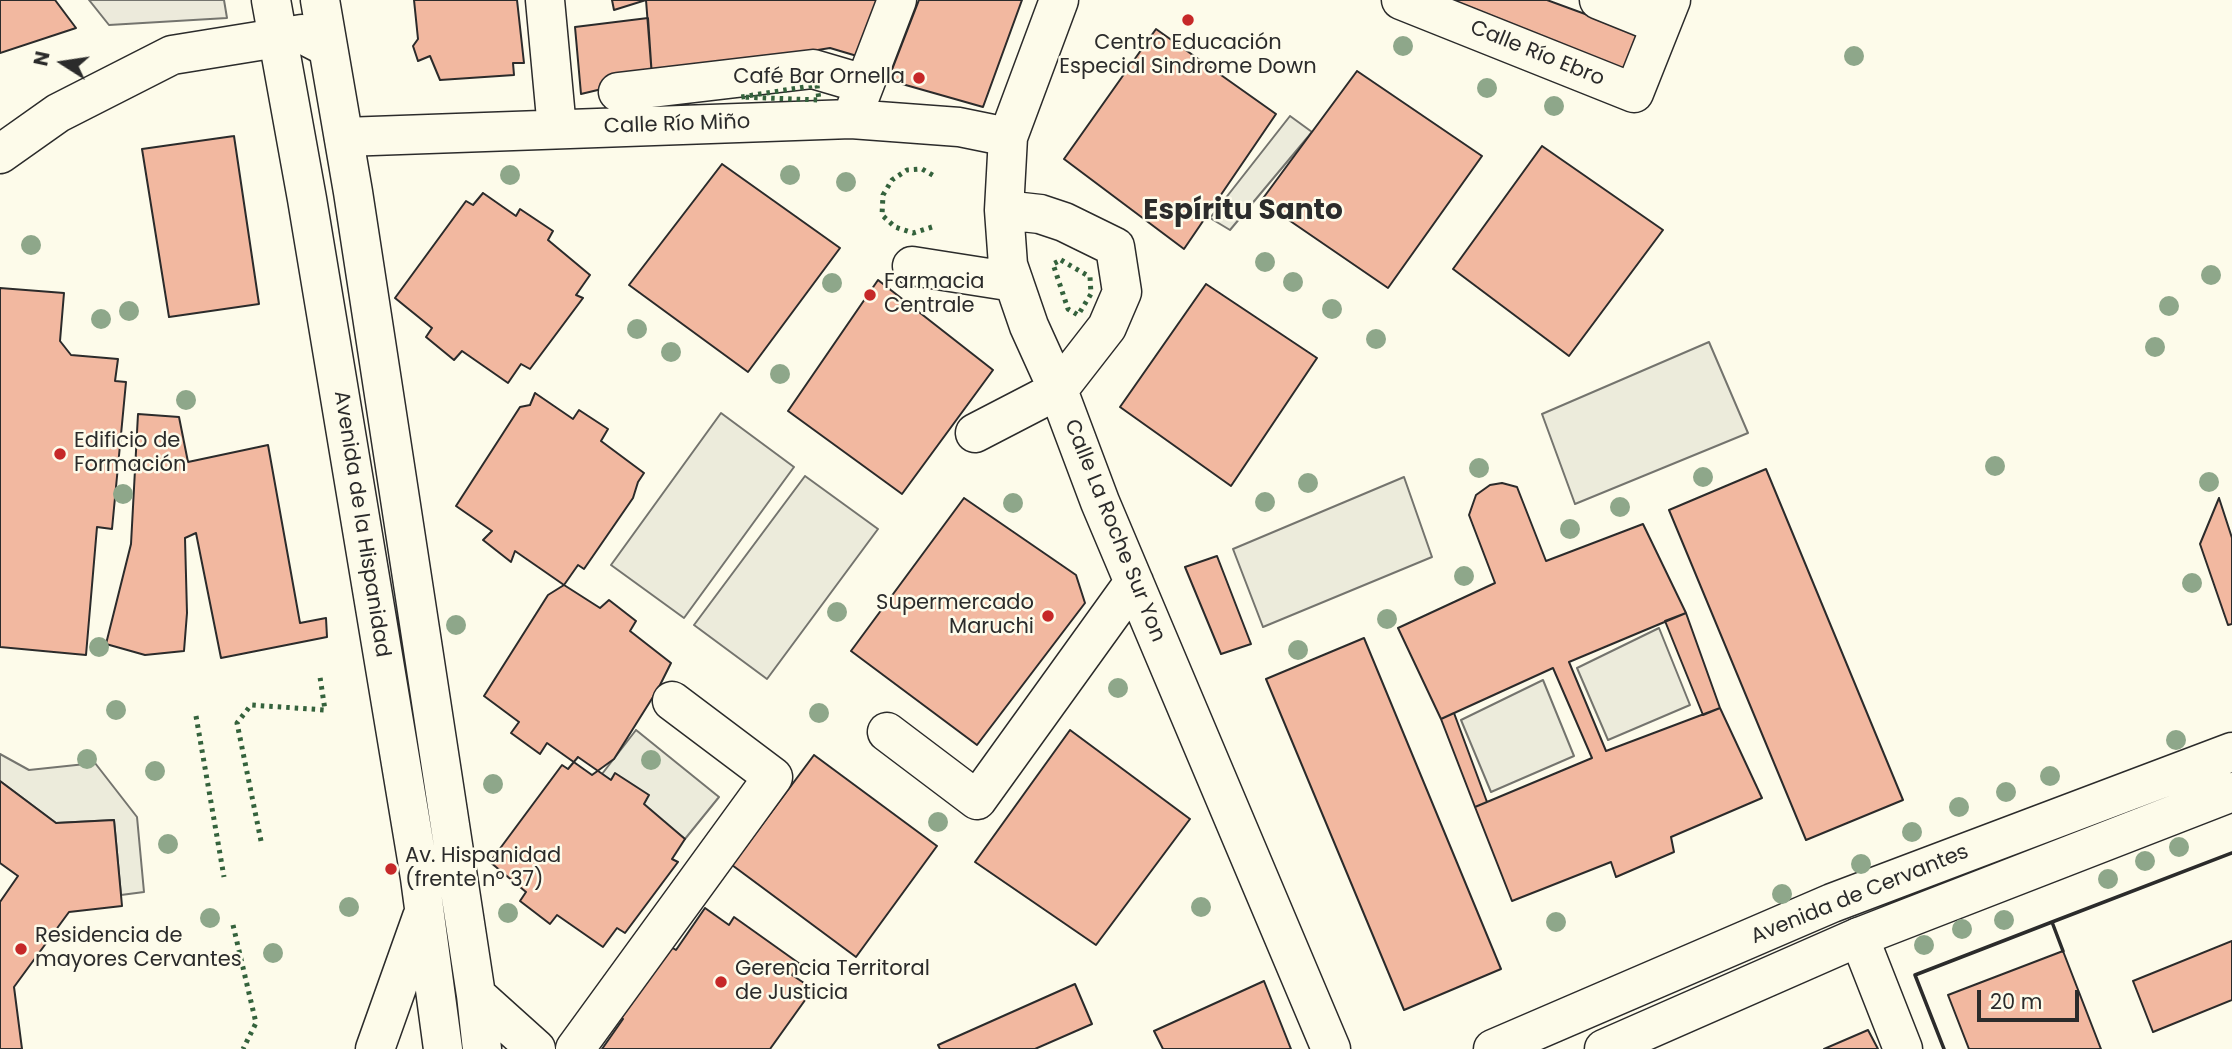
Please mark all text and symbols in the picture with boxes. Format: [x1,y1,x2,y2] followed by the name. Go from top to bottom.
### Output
[1180,12,1196,28] marker: Centro Educación Especial Sindrome Down
[1466,16,1608,92] street label: Calle Río Ebro
[28,28,98,98] north arrow
[1059,31,1317,81] place label: Centro Educación Especial Sindrome Down
[27,49,57,68] text: N
[733,65,905,91] place label: Café Bar Ornella
[911,70,927,86] marker: Café Bar Ornella
[603,110,751,140] street label: Calle Río Miño
[1143,195,1343,229] district label: Espíritu Santo
[884,270,985,320] place label: Farmacia Centrale
[862,287,878,303] marker: Farmacia Centrale
[327,389,395,659] street label: Avenida de la Hispanidad
[1058,416,1170,646] street label: Calle La Roche Sur Yon
[74,429,186,479] place label: Edificio de Formación
[52,446,68,462] marker: Edificio de Formación
[876,591,1034,641] place label: Supermercado Maruchi
[1040,608,1056,624] marker: Supermercado Maruchi
[1747,840,1973,950] street label: Avenida de Cervantes
[405,844,561,894] place label: Av. Hispanidad (frente nº 37)
[383,861,399,877] marker: Av. Hispanidad (frente nº 37)
[35,924,242,974] place label: Residencia de mayores Cervantes
[13,941,29,957] marker: Residencia de mayores Cervantes
[735,957,930,1007] place label: Gerencia Territoral de Justicia
[713,974,729,990] marker: Gerencia Territoral de Justicia
[1980,976,2082,1020] scale bar
[1990,987,2043,1016] text: 20 m

